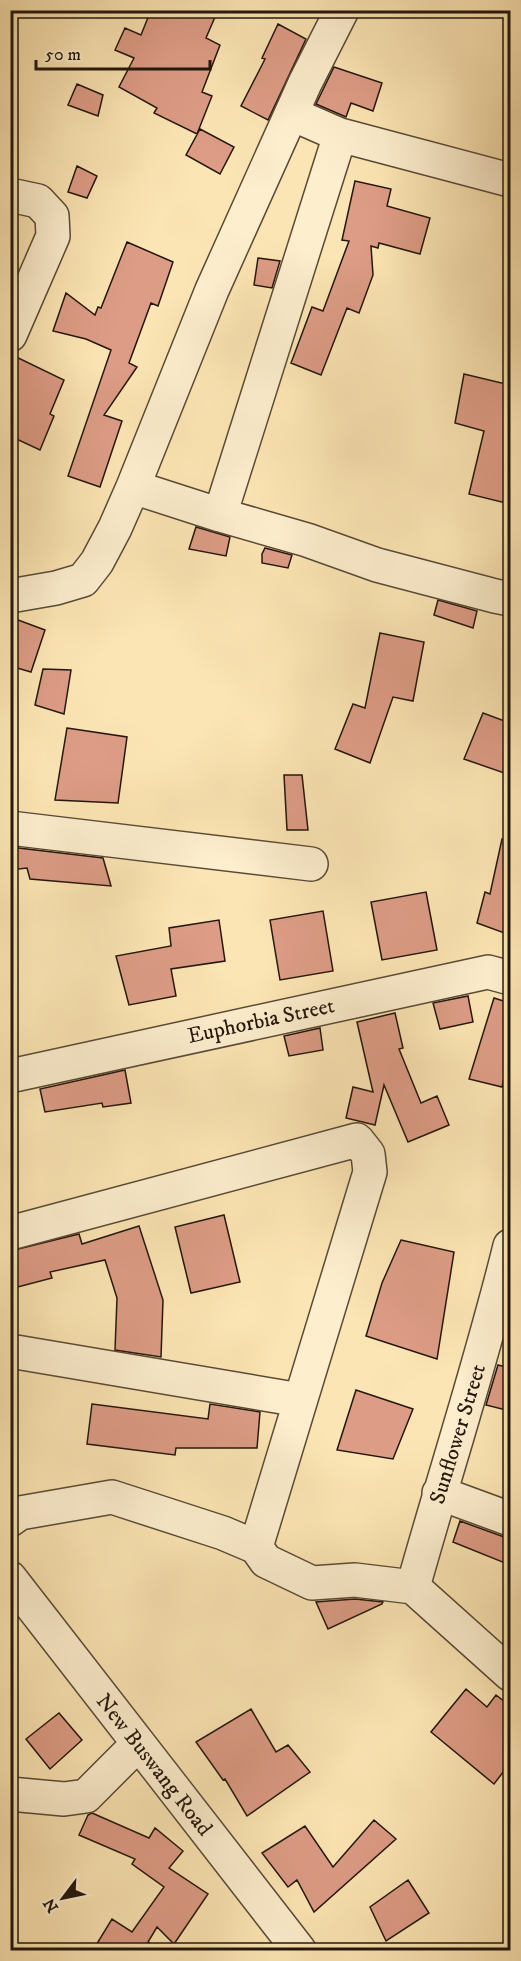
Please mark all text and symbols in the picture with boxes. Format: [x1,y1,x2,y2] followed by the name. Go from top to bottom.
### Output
[36,33,210,71] scale bar
[45,44,81,66] text: 50 m
[185,992,337,1050] street label: Euphorbia Street
[424,1361,492,1507] street label: Sunflower Street
[90,1688,218,1842] street label: New Buswang Road
[33,1868,93,1928] north arrow
[39,1895,63,1916] text: N

